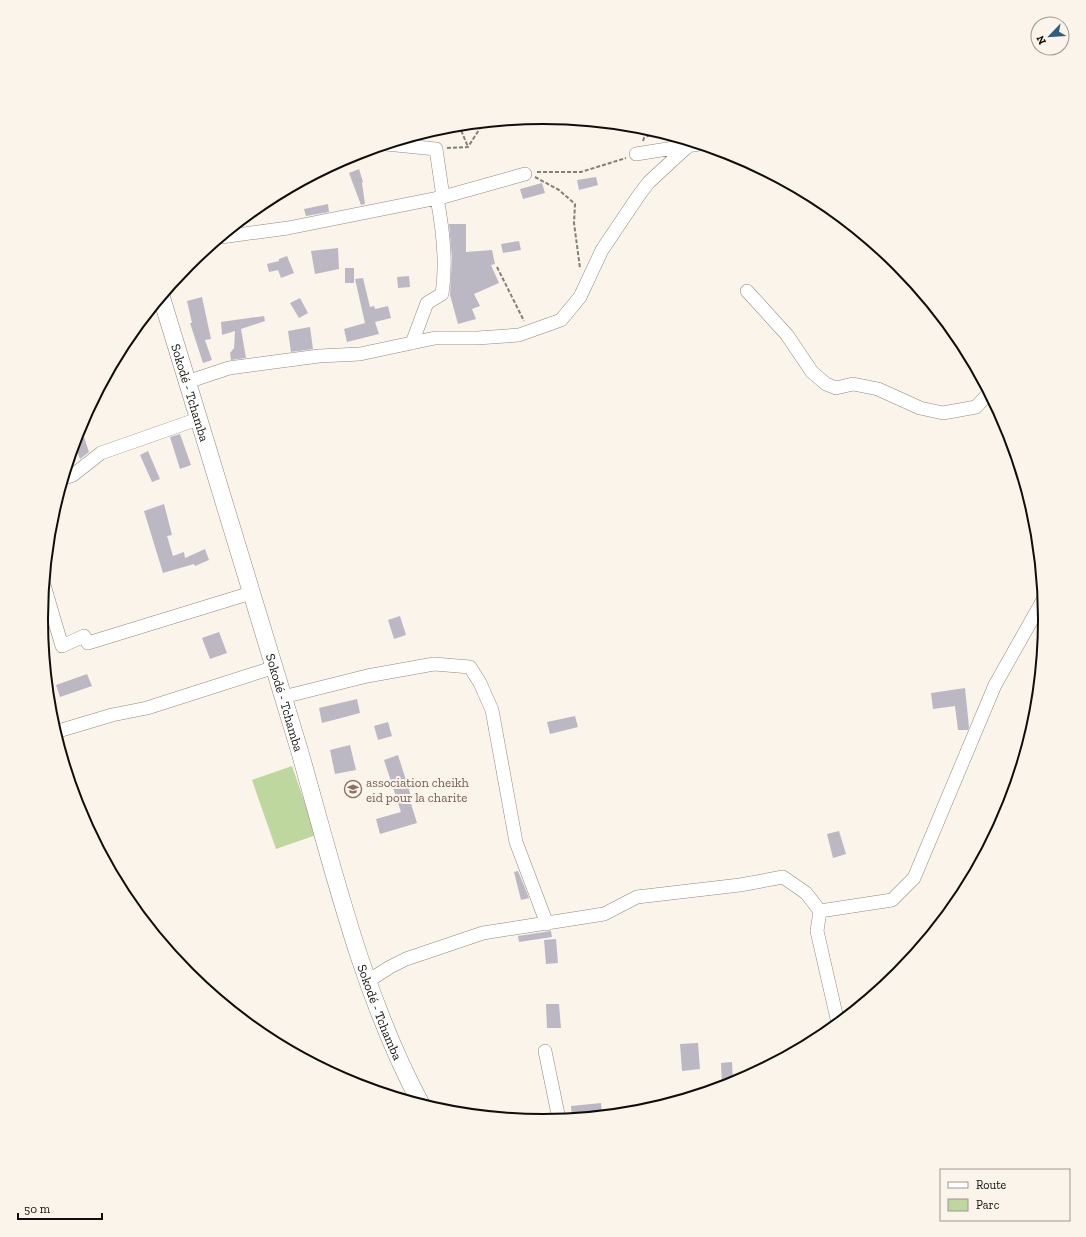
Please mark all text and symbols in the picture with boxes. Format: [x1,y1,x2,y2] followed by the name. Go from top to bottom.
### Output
[1030,16,1070,56] north arrow
[1033,33,1049,47] text: N
[168,342,213,444] street label: Sokodé - Tchamba
[263,652,307,754] street label: Sokodé - Tchamba
[366,775,470,805] place label: association cheikh eid pour la charite
[343,779,363,799] school or university icon: association cheikh eid pour la charite
[355,962,406,1063] street label: Sokodé - Tchamba
[940,1169,1070,1221] legend
[976,1178,1007,1192] text: Route
[18,1195,102,1221] scale bar
[976,1198,1000,1212] text: Parc
[24,1202,51,1216] text: 50 m

